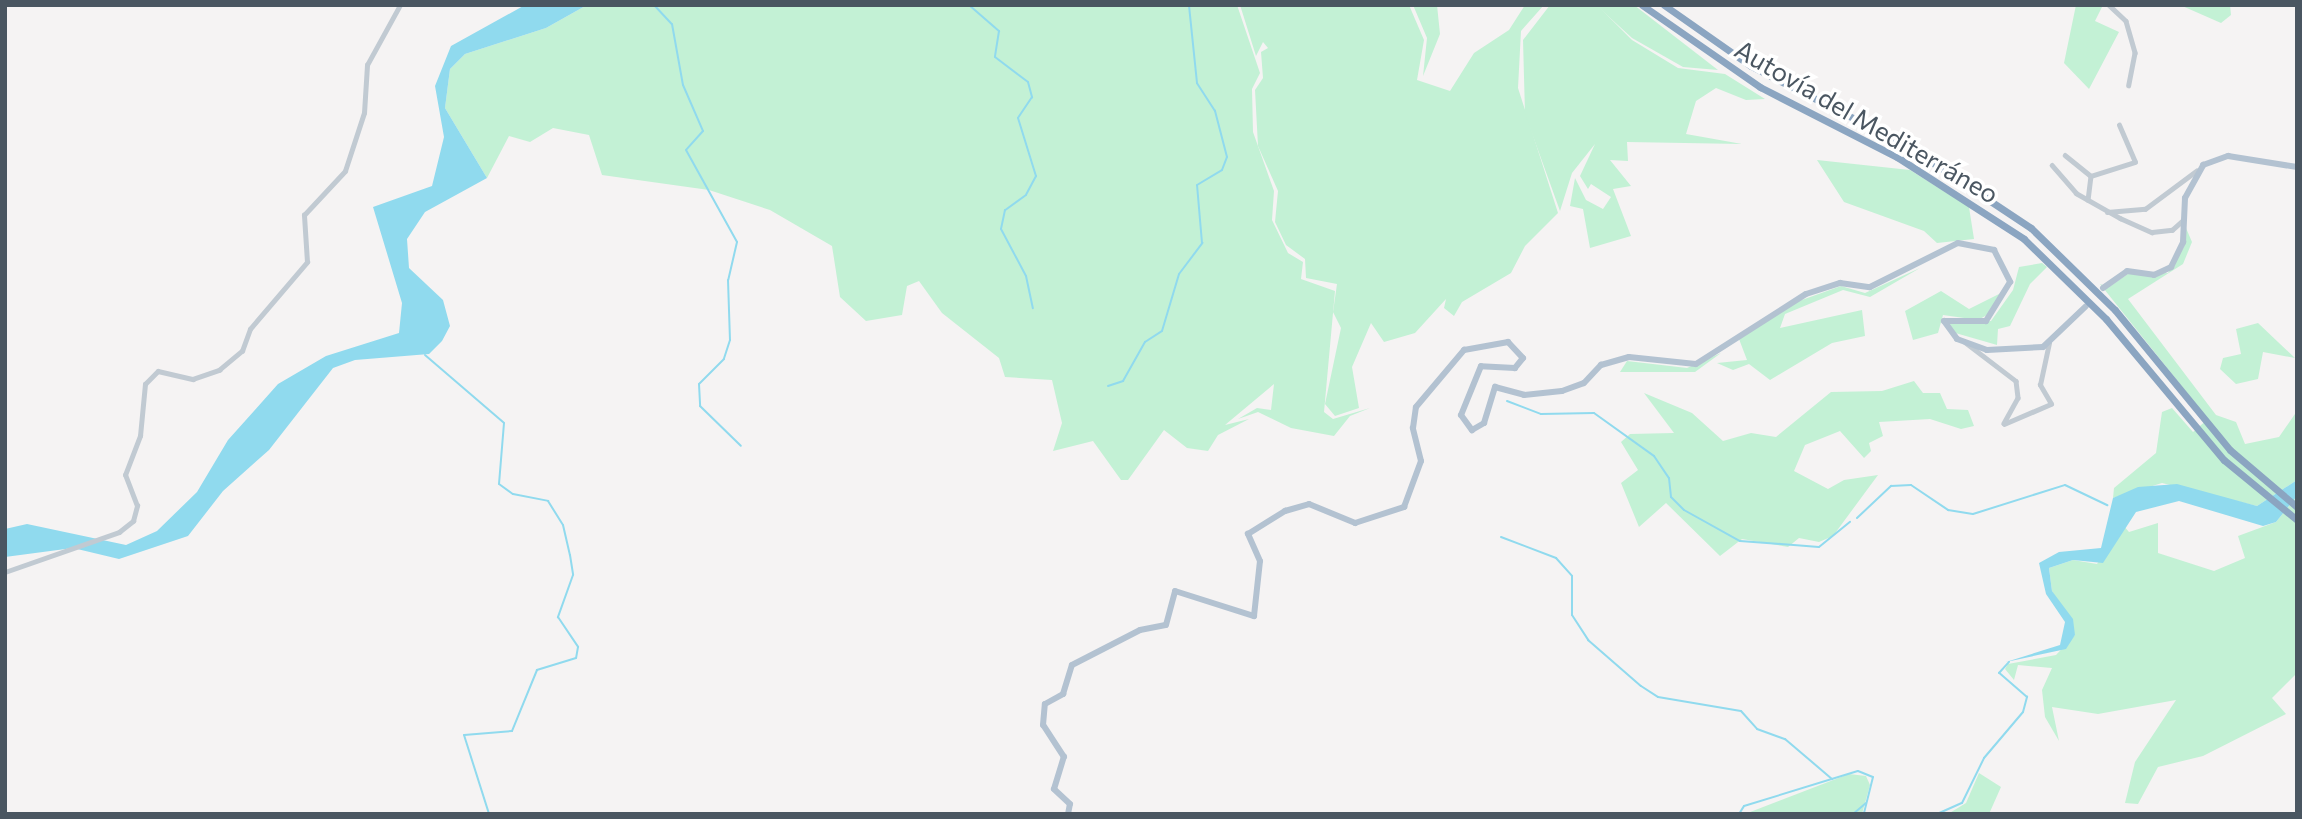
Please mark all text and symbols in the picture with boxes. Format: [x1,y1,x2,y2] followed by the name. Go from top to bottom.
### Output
[1730,33,2004,209] street label: Autovía del Mediterráneo

